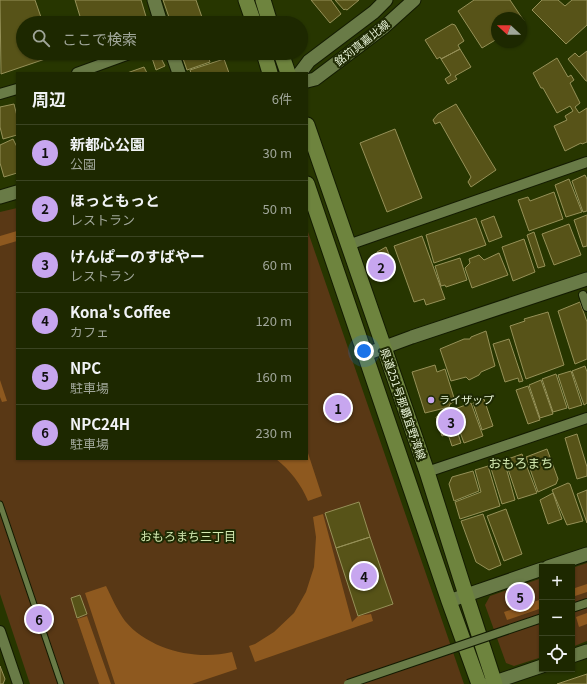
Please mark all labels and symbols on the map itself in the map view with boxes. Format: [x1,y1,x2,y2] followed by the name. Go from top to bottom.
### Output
[491,12,527,48] north arrow
[330,16,392,69] street label: 銘苅真嘉比線
[368,252,394,282] pin: 2
[354,341,374,361] your location
[377,346,431,462] street label: 県道251号那覇宜野湾線
[439,391,494,407] place label: ライザップ
[325,393,351,423] pin: 1
[426,395,436,405] marker: ライザップ
[438,407,464,437] pin: 3
[488,453,554,472] district label: おもろまち
[140,527,236,544] district label: おもろまち三丁目
[351,561,377,591] pin: 4
[507,582,533,612] pin: 5
[26,604,52,634] pin: 6

